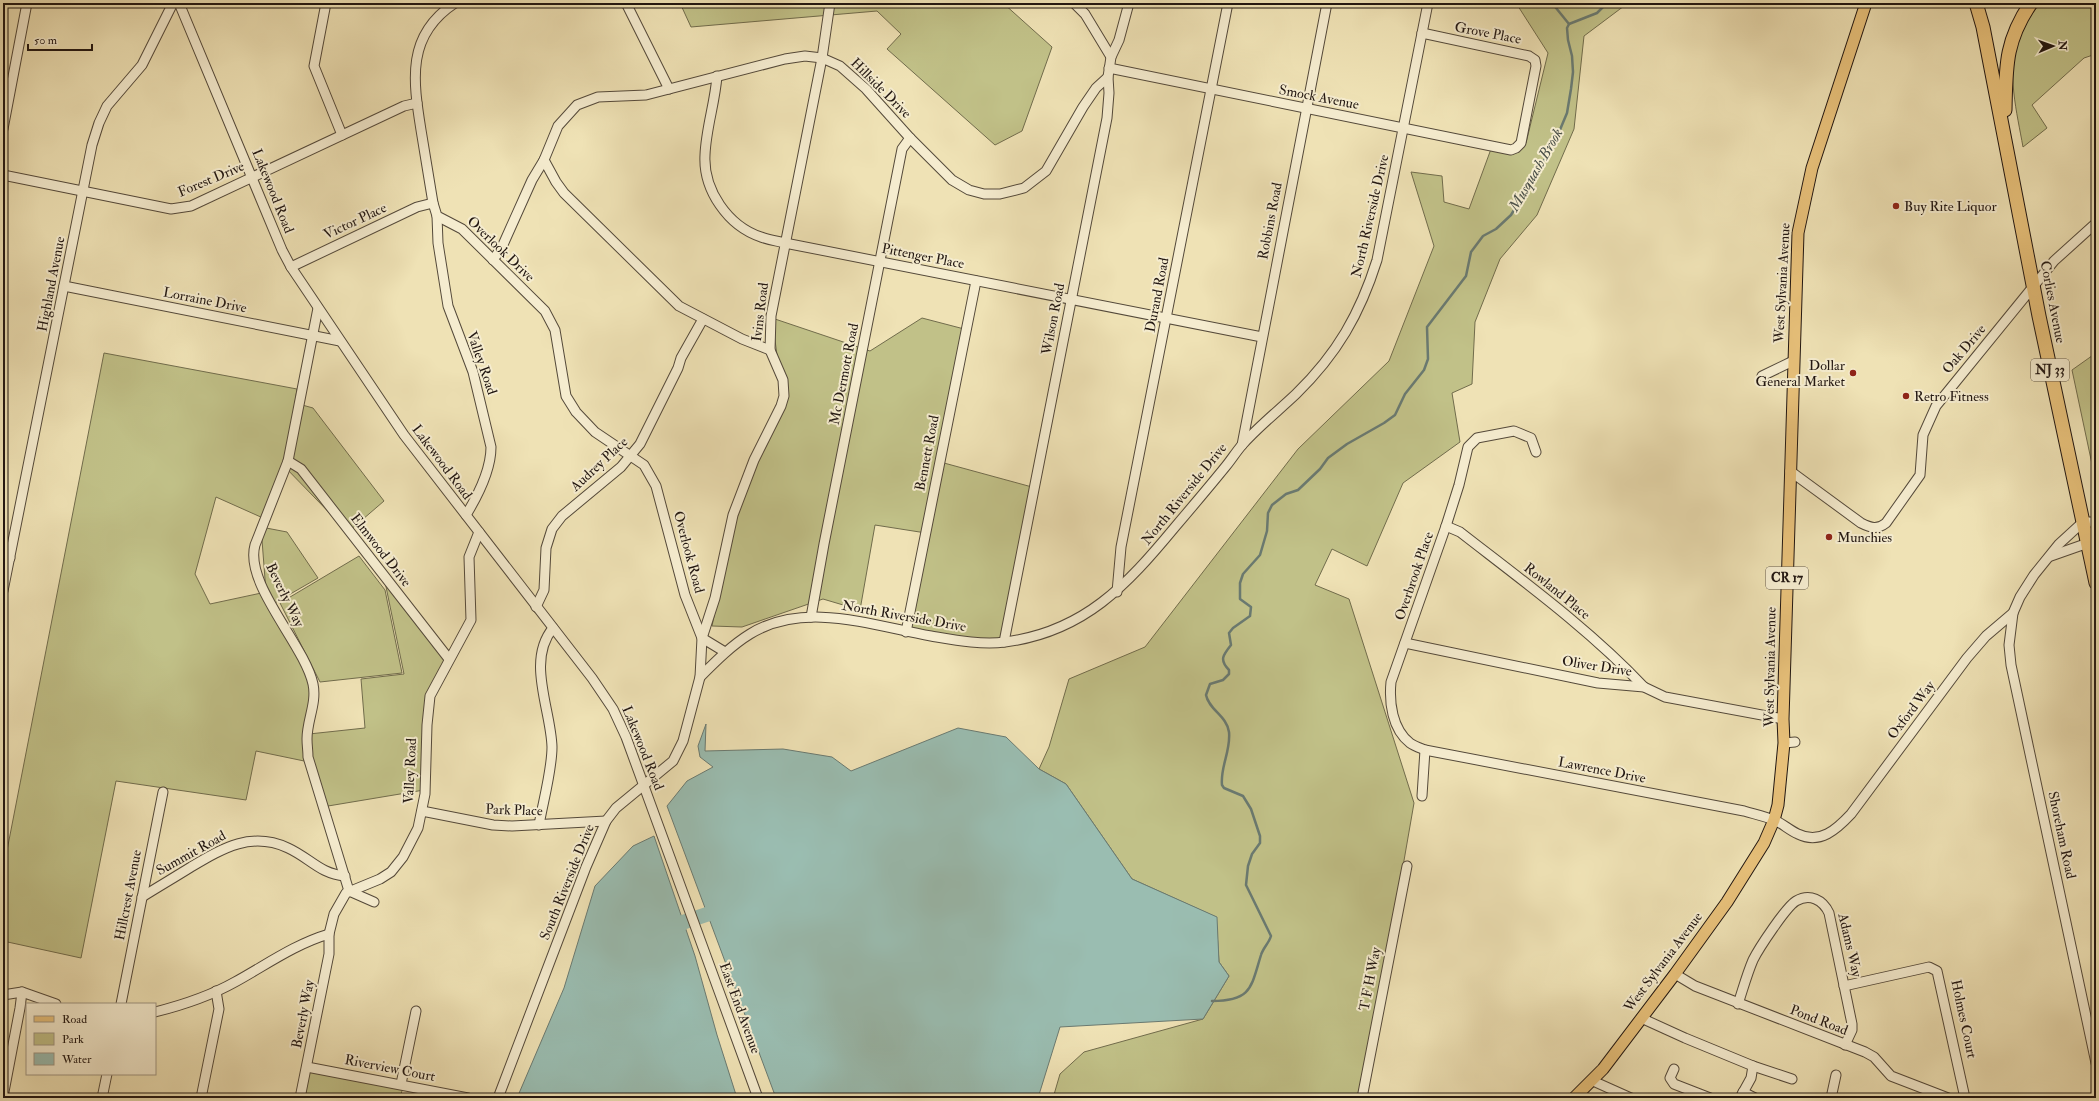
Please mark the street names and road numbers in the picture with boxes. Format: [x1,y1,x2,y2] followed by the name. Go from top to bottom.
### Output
[1453,18,1523,48] street label: Grove Place
[847,54,915,122] street label: Hillside Drive
[1278,81,1361,113] street label: Smock Avenue
[248,146,298,236] street label: Lakewood Road
[1348,153,1392,279] street label: North Riverside Drive
[175,157,247,201] street label: Forest Drive
[1254,181,1286,261] street label: Robbins Road
[321,199,389,243] street label: Victor Place
[464,213,538,285] street label: Overlook Drive
[1770,222,1795,345] street label: West Sylvania Avenue
[33,235,69,333] street label: Highland Avenue
[880,240,966,272] street label: Pittenger Place
[1141,256,1173,334] street label: Durand Road
[2037,259,2069,345] street label: Corlies Avenue
[748,281,772,343] street label: Ivins Road
[1038,282,1068,357] street label: Wilson Road
[162,284,248,316] street label: Lorraine Drive
[1939,321,1990,377] street label: Oak Drive
[826,322,862,426] street label: Mc Dermott Road
[462,329,501,397] street label: Valley Road
[2031,359,2069,381] road number: NJ 33
[911,414,943,492] street label: Bennett Road
[408,421,476,503] street label: Lakewood Road
[566,433,632,496] street label: Audrey Place
[1138,440,1230,548] street label: North Riverside Drive
[670,509,708,595] street label: Overlook Road
[347,510,415,590] street label: Elmwood Drive
[1391,529,1437,622] street label: Overbrook Place
[1520,559,1594,623] street label: Rowland Place
[261,560,308,631] street label: Beverly Way
[1766,567,1808,589] road number: CR 17
[841,597,968,635] street label: North Riverside Drive
[1760,607,1781,728] street label: West Sylvania Avenue
[1561,652,1633,680] street label: Oliver Drive
[1884,677,1940,743] street label: Oxford Way
[618,703,668,793] street label: Lakewood Road
[400,738,421,804] street label: Valley Road
[1557,753,1647,787] street label: Lawrence Drive
[2044,790,2080,880] street label: Shoreham Road
[485,801,543,820] street label: Park Place
[536,821,598,942] street label: South Riverside Drive
[153,827,229,879] street label: Summit Road
[111,848,145,942] street label: Hillcrest Avenue
[1619,909,1707,1017] street label: West Sylvania Avenue
[1833,910,1866,980] street label: Adams Way
[1356,945,1386,1012] street label: T F H Way
[716,960,764,1056] street label: East End Avenue
[288,978,319,1050] street label: Beverly Way
[1947,978,1981,1060] street label: Holmes Court
[1788,1001,1851,1039] street label: Pond Road
[343,1051,437,1085] street label: Riverview Court

